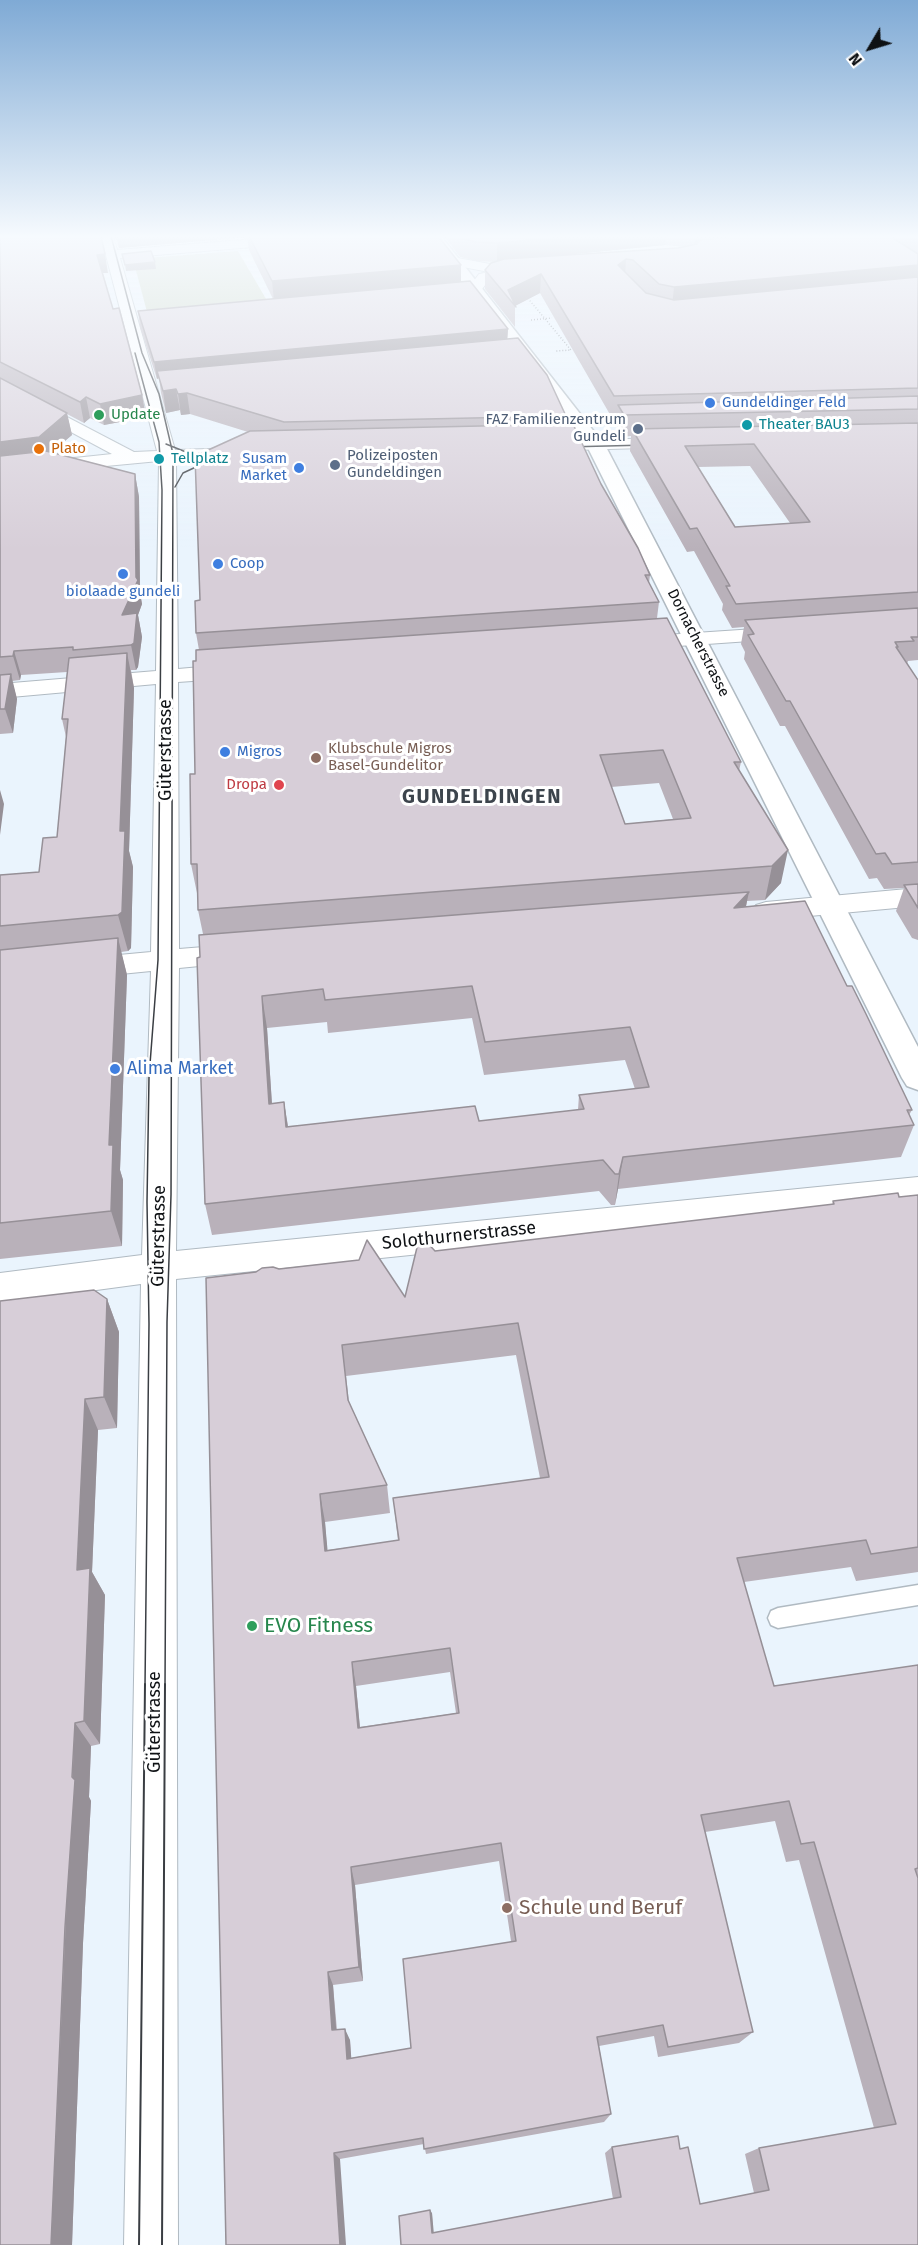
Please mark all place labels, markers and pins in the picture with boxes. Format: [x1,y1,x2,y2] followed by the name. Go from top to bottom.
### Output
[722,394,846,412] place label: Gundeldinger Feld
[703,396,717,410] marker: Gundeldinger Feld
[111,406,160,424] place label: Update
[92,408,106,422] marker: Update
[485,411,626,446] place label: FAZ Familienzentrum Gundeli
[759,416,850,434] place label: Theater BAU3
[740,418,754,432] marker: Theater BAU3
[631,422,645,436] marker: FAZ Familienzentrum Gundeli
[51,440,86,458] place label: Plato
[32,442,46,456] marker: Plato
[347,447,442,482] place label: Polizeiposten Gundeldingen
[171,450,228,468] place label: Tellplatz
[240,450,287,485] place label: Susam Market
[152,452,166,466] marker: Tellplatz
[328,458,342,472] marker: Polizeiposten Gundeldingen
[292,461,306,475] marker: Susam Market
[230,555,265,573] place label: Coop
[211,557,225,571] marker: Coop
[116,567,130,581] marker: biolaade gundeli
[66,583,180,601] place label: biolaade gundeli
[328,740,452,775] place label: Klubschule Migros Basel-Gundelitor
[237,743,282,761] place label: Migros
[218,745,232,759] marker: Migros
[309,751,323,765] marker: Klubschule Migros Basel-Gundelitor
[226,776,267,794] place label: Dropa
[272,778,286,792] marker: Dropa
[127,1058,234,1080] place label: Alima Market
[108,1062,122,1076] marker: Alima Market
[264,1613,373,1639] place label: EVO Fitness
[245,1619,259,1633] marker: EVO Fitness
[519,1895,682,1921] place label: Schule und Beruf
[500,1901,514,1915] marker: Schule und Beruf

